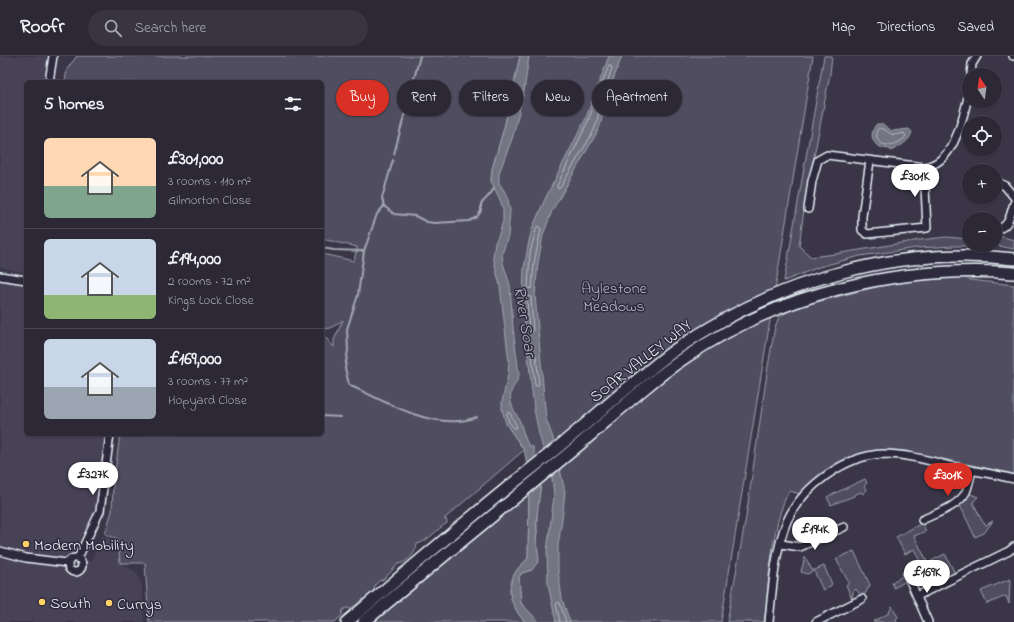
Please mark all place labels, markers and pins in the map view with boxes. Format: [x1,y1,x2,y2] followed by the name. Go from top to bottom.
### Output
[887,164,943,198] pin: £301K
[65,462,121,496] pin: £327K
[920,463,976,497] pin: £301K
[787,517,843,551] pin: £194K
[34,534,134,558] place label: Modern Mobility
[21,539,31,549] marker: Modern Mobility
[899,560,955,594] pin: £169K
[50,592,91,616] place label: South
[117,593,162,617] place label: Currys
[37,597,47,607] marker: South
[104,598,114,608] marker: Currys

